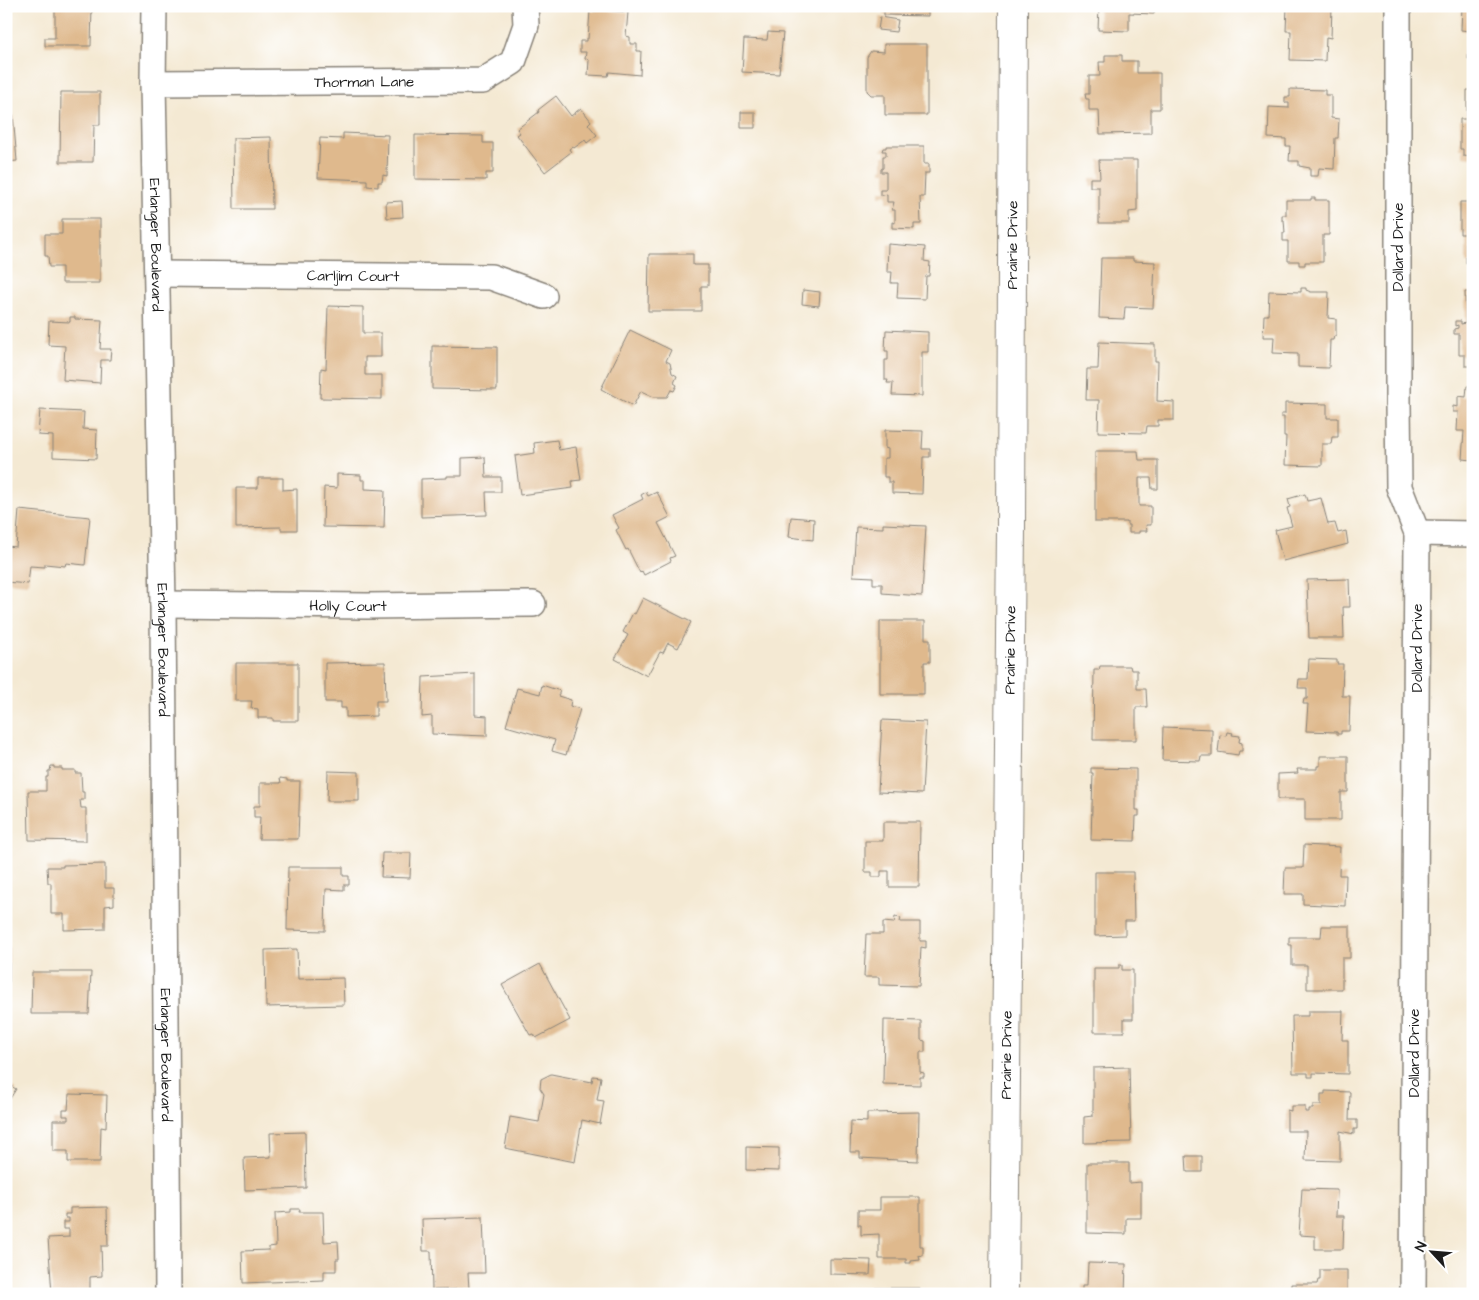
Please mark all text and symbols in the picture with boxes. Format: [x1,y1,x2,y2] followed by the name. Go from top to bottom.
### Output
[314,71,414,93] street label: Thorman Lane
[143,178,167,312] street label: Erlanger Boulevard
[1002,201,1023,289] street label: Prairie Drive
[1388,203,1409,291] street label: Dollard Drive
[307,265,399,287] street label: Carljim Court
[151,583,174,717] street label: Erlanger Boulevard
[309,595,387,618] street label: Holly Court
[1407,604,1428,692] street label: Dollard Drive
[999,606,1021,694] street label: Prairie Drive
[154,988,177,1122] street label: Erlanger Boulevard
[1404,1009,1425,1097] street label: Dollard Drive
[996,1011,1018,1099] street label: Prairie Drive
[1406,1228,1456,1278] north arrow
[1410,1238,1432,1255] text: N

